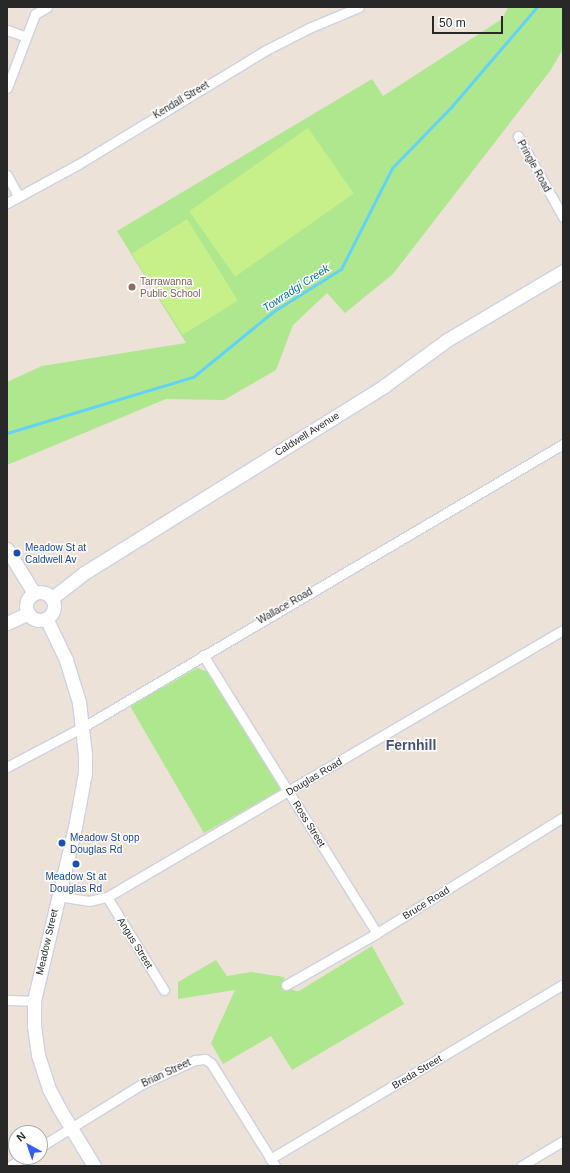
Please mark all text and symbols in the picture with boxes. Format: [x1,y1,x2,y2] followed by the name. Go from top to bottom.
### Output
[434,8,505,34] scale bar
[439,16,466,30] text: 50 m
[151,79,211,121] street label: Kendall Street
[515,138,553,194] street label: Pringle Road
[260,262,332,314] water label: Towradgi Creek
[140,275,201,298] place label: Tarrawanna Public School
[127,282,137,292] marker: Tarrawanna Public School
[272,409,342,459] street label: Caldwell Avenue
[25,541,86,564] place label: Meadow St at Caldwell Av
[12,548,22,558] marker: Meadow St at Caldwell Av
[255,585,315,627] street label: Wallace Road
[386,737,436,753] district label: Fernhill
[284,756,344,798] street label: Douglas Road
[290,799,328,849] street label: Ross Street
[70,831,139,854] place label: Meadow St opp Douglas Rd
[57,838,67,848] marker: Meadow St opp Douglas Rd
[71,859,81,869] marker: Meadow St at Douglas Rd
[45,870,107,894] place label: Meadow St at Douglas Rd
[400,884,452,922] street label: Bruce Road
[34,908,60,976] street label: Meadow Street
[115,915,155,971] street label: Angus Street
[390,1052,444,1092] street label: Breda Street
[140,1056,192,1090] street label: Brian Street
[8,1125,48,1165] north arrow
[14,1129,28,1144] text: N

